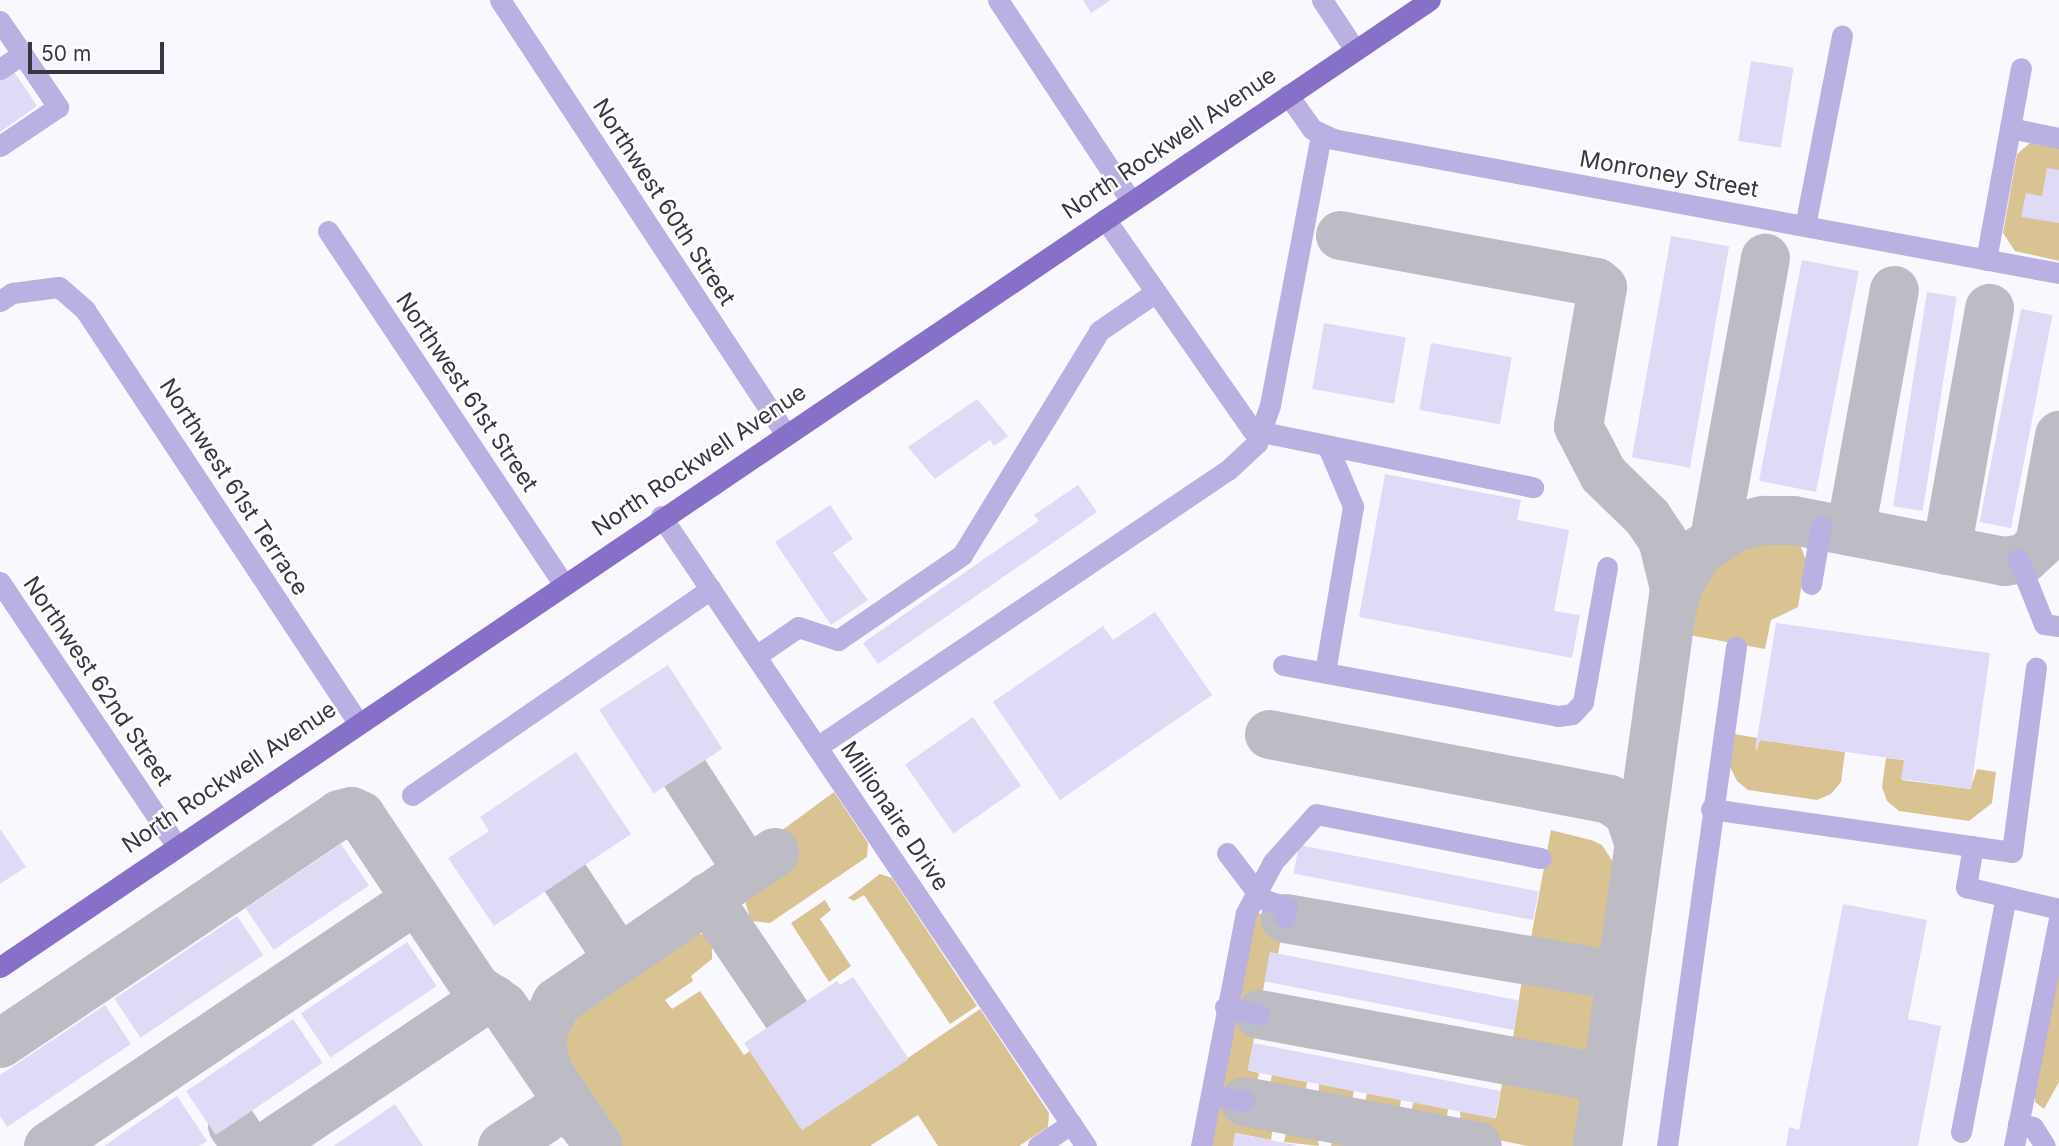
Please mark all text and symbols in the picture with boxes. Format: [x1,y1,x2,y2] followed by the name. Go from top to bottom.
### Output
[32,28,168,72] scale bar
[41,41,91,66] text: 50 m
[1057,61,1281,225] street label: North Rockwell Avenue
[587,94,741,310] street label: Northwest 60th Street
[1577,145,1761,203] street label: Monroney Street
[390,287,544,497] street label: Northwest 61st Street
[154,374,314,600] street label: Northwest 61st Terrace
[587,378,811,542] street label: North Rockwell Avenue
[18,571,178,791] street label: Northwest 62nd Street
[117,695,341,859] street label: North Rockwell Avenue
[835,736,955,896] street label: Millionaire Drive

